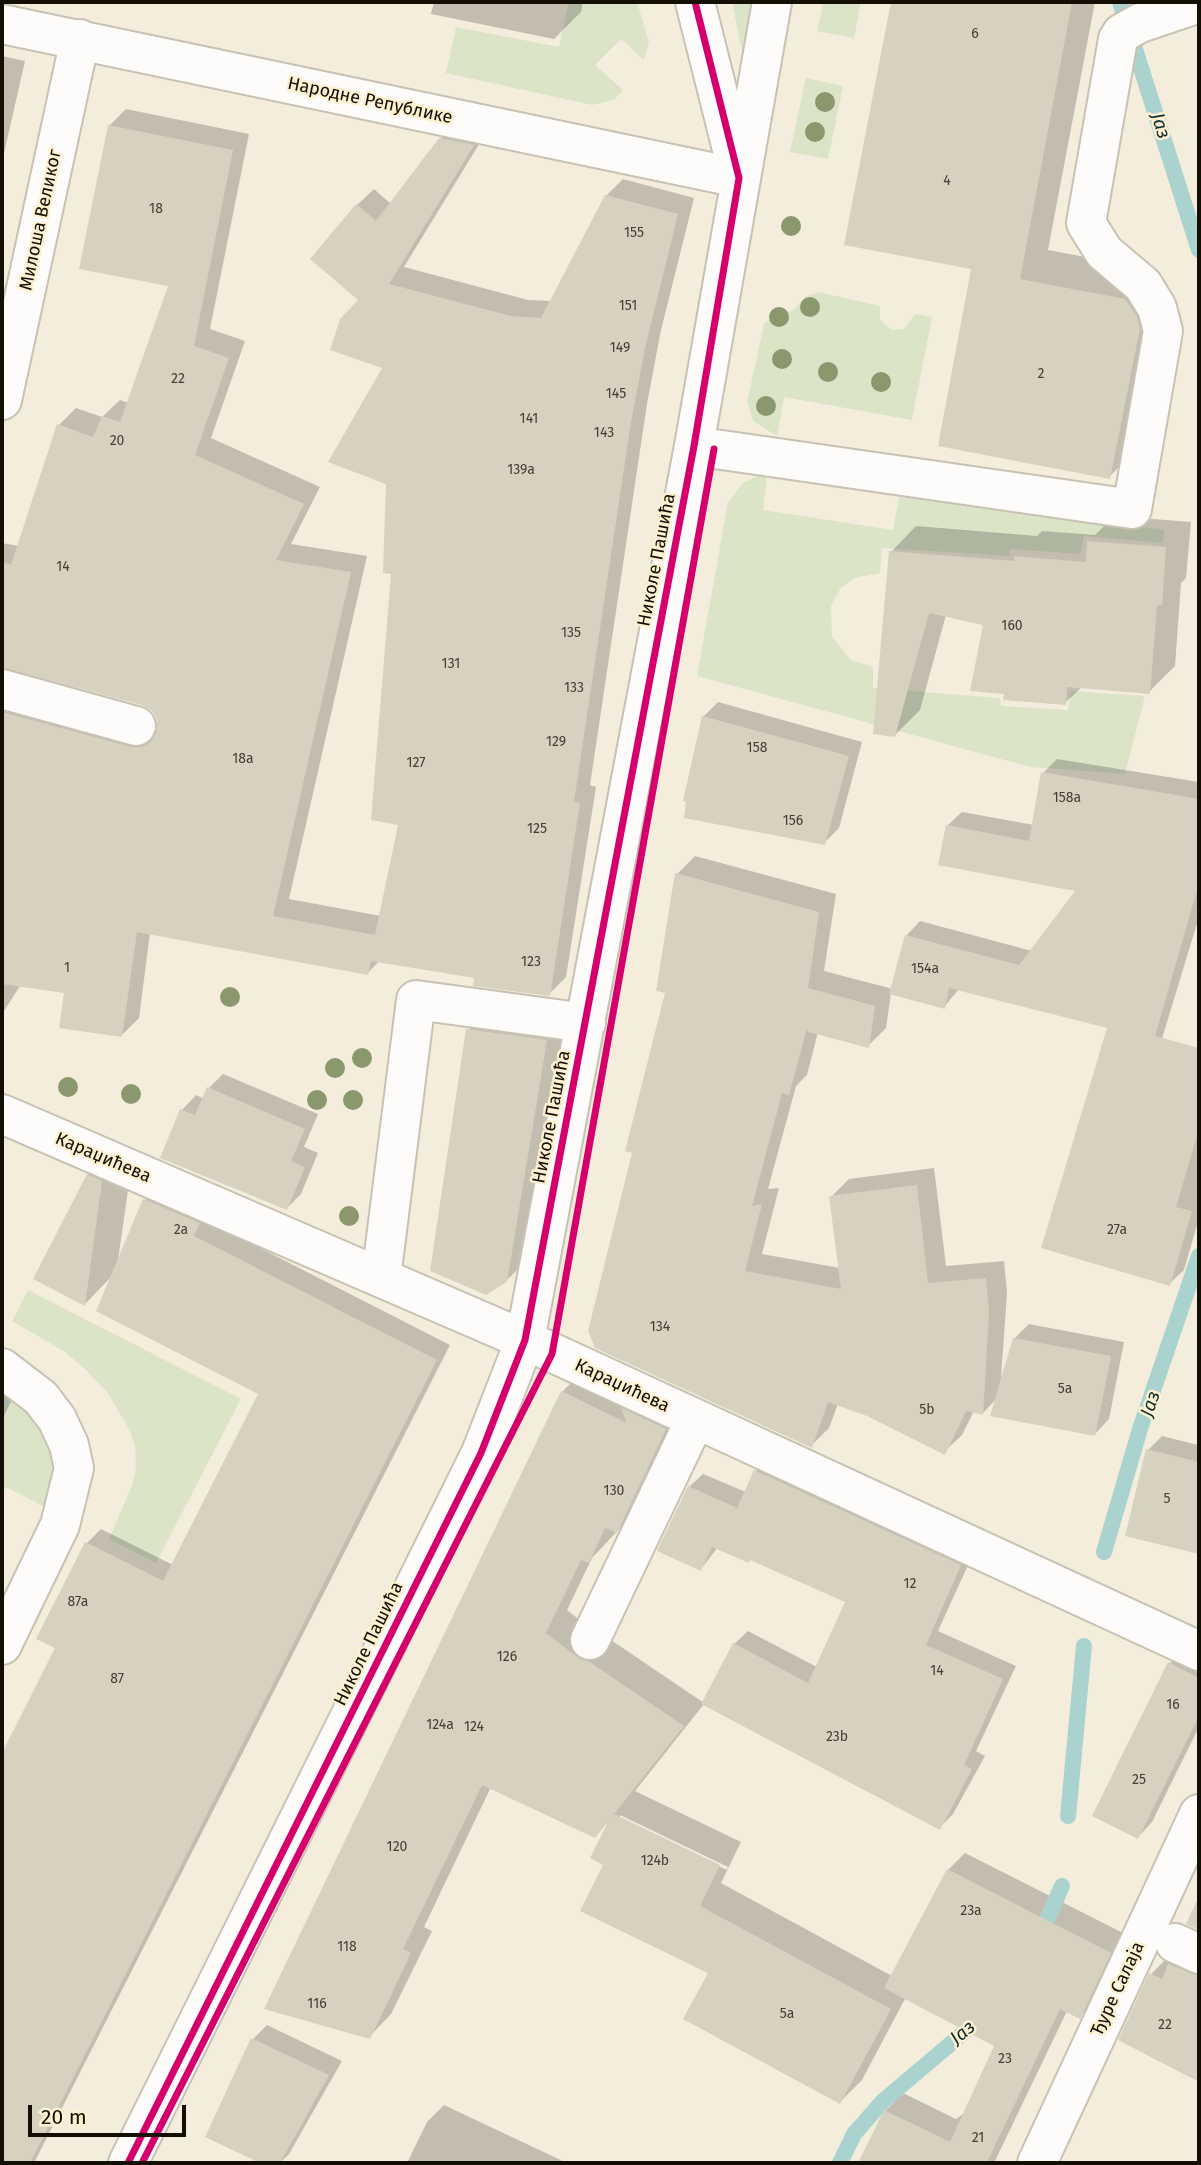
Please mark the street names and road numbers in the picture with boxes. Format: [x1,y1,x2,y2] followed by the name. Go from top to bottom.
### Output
[286,73,454,129] street label: Народне Републике
[15,147,67,293] street label: Милоша Великог
[634,492,680,628] street label: Николе Пашића
[529,1049,575,1185] street label: Николе Пашића
[52,1128,154,1188] street label: Караџићева
[571,1355,673,1417] street label: Караџићева
[330,1579,408,1709] street label: Николе Пашића
[1087,1938,1149,2040] street label: Ђуре Салаја

